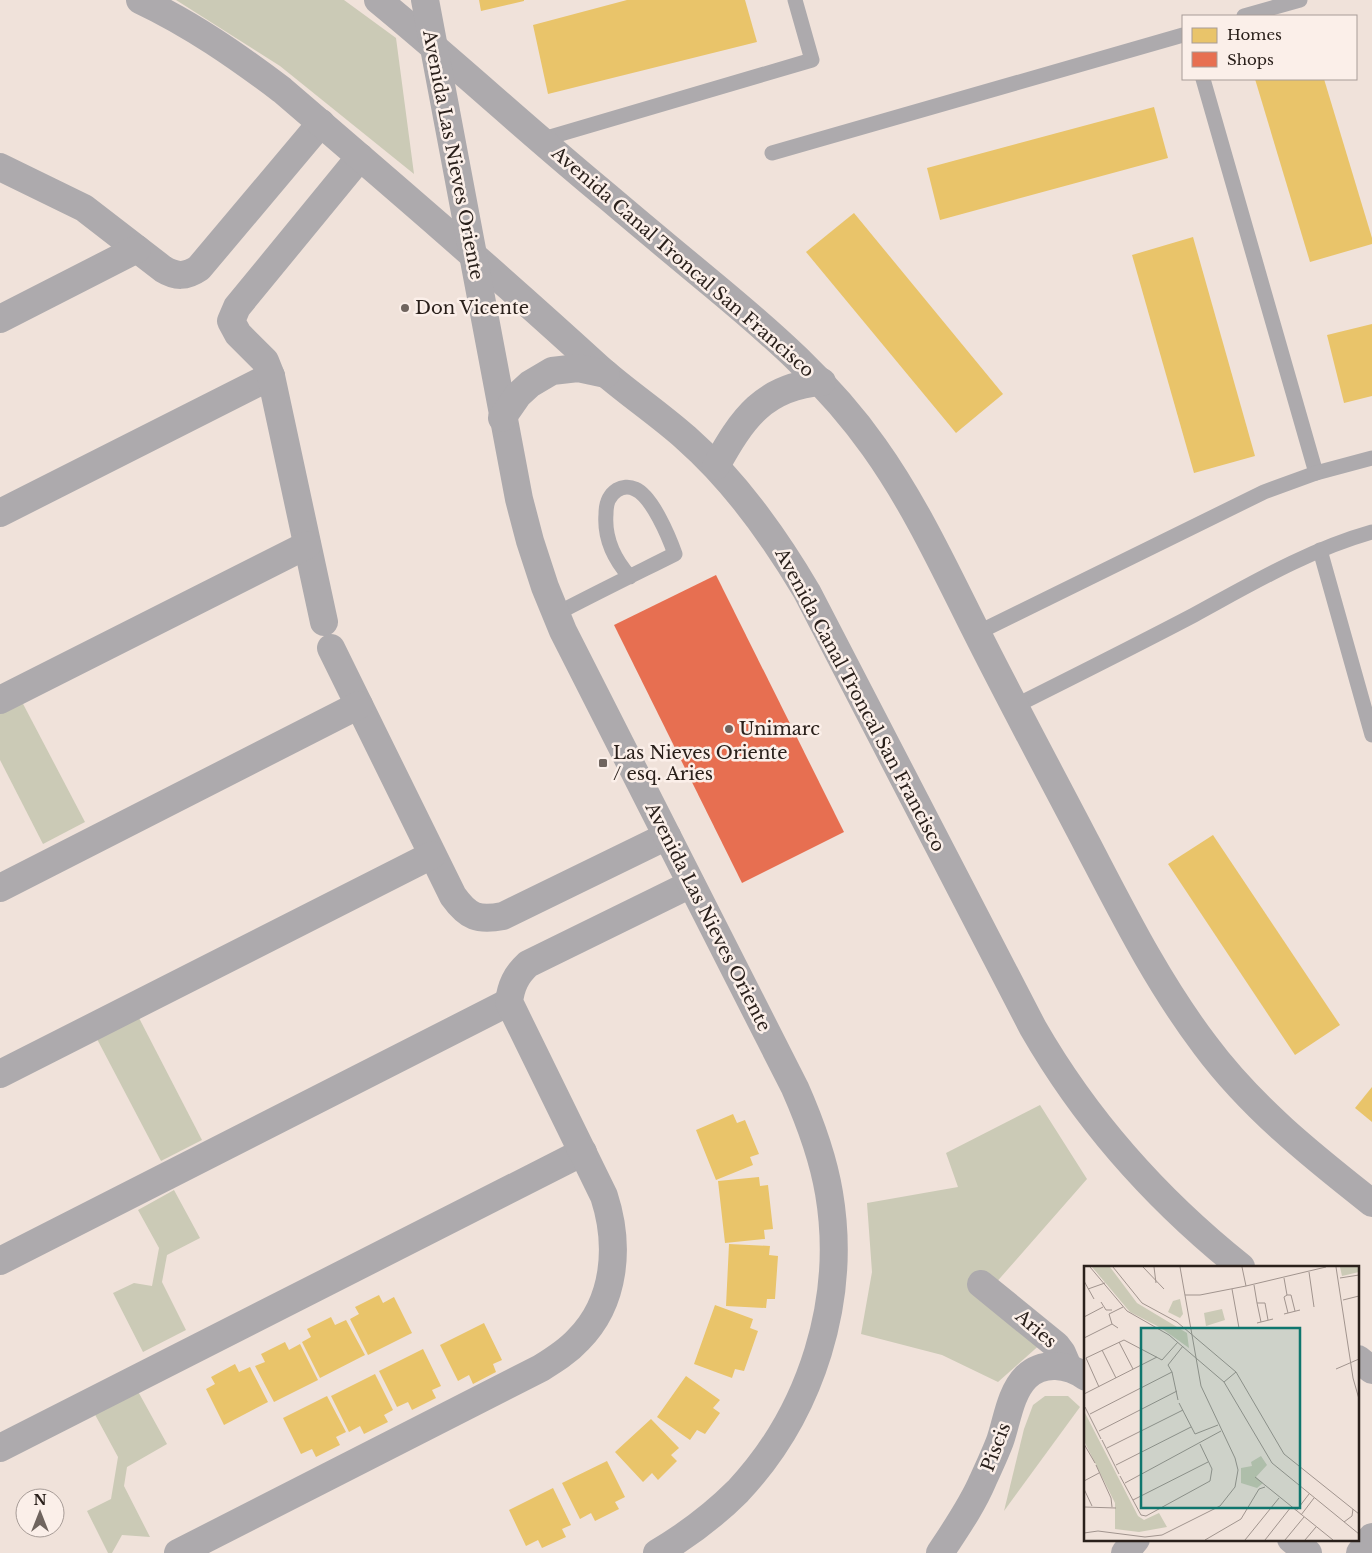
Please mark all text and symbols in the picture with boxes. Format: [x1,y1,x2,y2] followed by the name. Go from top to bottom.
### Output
[1182,15,1357,80] legend
[1227,25,1282,44] text: Homes
[418,27,488,282] street label: Avenida Las Nieves Oriente
[1227,50,1274,69] text: Shops
[547,141,819,382] street label: Avenida Canal Troncal San Francisco
[415,297,529,319] place label: Don Vicente
[399,302,411,314] marker: Don Vicente
[770,544,950,855] street label: Avenida Canal Troncal San Francisco
[739,718,820,740] place label: Unimarc
[723,723,735,735] marker: Unimarc
[613,742,787,785] place label: Las Nieves Oriente / esq. Aries
[597,757,609,769] marker: Las Nieves Oriente / esq. Aries
[640,798,775,1035] street label: Avenida Las Nieves Oriente
[1084,1266,1360,1540] inset map
[1010,1305,1061,1353] street label: Aries
[977,1419,1015,1475] street label: Piscis
[15,1488,65,1538] north arrow
[33,1491,47,1509] text: N

